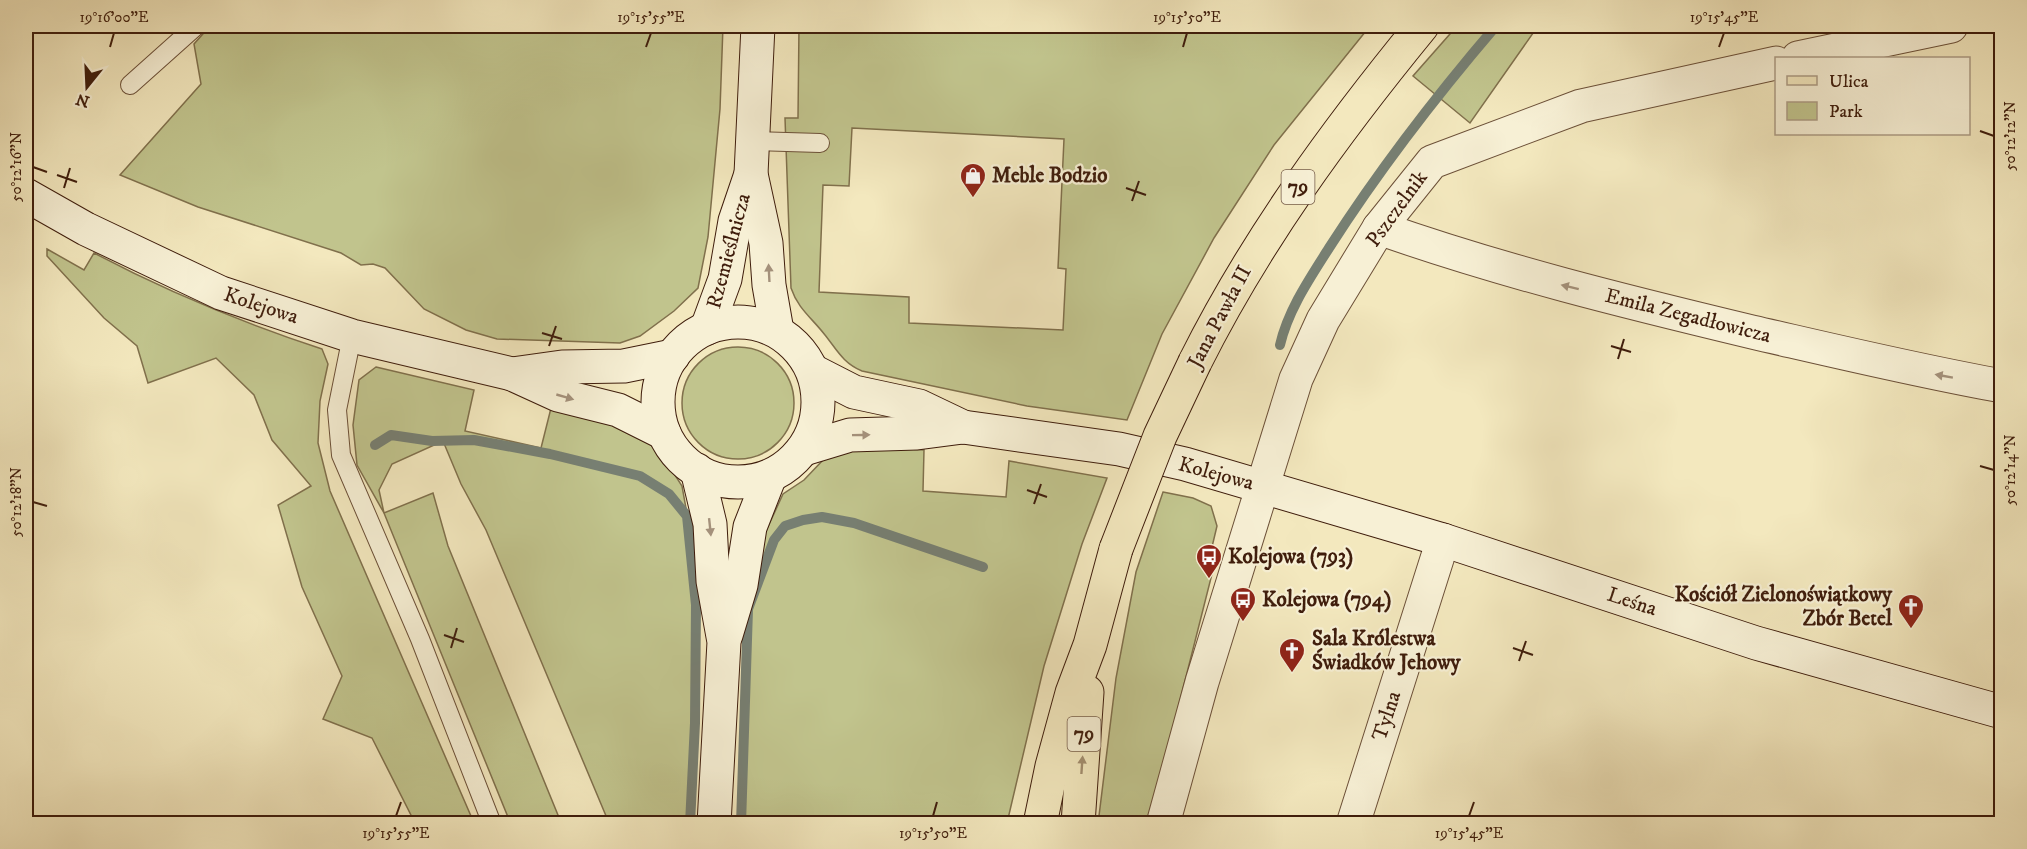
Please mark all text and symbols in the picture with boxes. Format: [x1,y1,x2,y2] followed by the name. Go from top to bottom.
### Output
[79,8,149,27] text: 19°16'00"E
[617,8,685,27] text: 19°15'55"E
[1153,8,1221,27] text: 19°15'50"E
[1690,8,1759,27] text: 19°15'45"E
[57,57,117,117] north arrow
[1775,57,1970,135] legend
[1829,71,1869,93] text: Ulica
[73,89,92,112] text: N
[1829,101,1863,123] text: Park
[2001,101,2020,171] text: 50°12'12"N
[7,132,26,202] text: 50°12'16"N
[958,161,988,199] shop icon: Meble Bodzio
[992,163,1107,189] place label: Meble Bodzio
[1361,165,1434,252] street label: Pszczelnik
[1282,170,1314,204] road number: 79
[701,190,757,312] street label: Rzemieślnicza
[1181,261,1258,374] street label: Jana Pawła II
[764,264,773,283] one-way arrow
[1561,281,1580,291] one-way arrow
[220,282,302,330] street label: Kolejowa
[1602,283,1774,349] street label: Emila Zegadłowicza
[1934,371,1953,380] one-way arrow
[556,393,574,402] one-way arrow
[851,430,870,440] one-way arrow
[2001,435,2020,505] text: 50°12'14"N
[1175,451,1257,497] street label: Kolejowa
[7,467,26,537] text: 50°12'18"N
[705,518,715,537] one-way arrow
[1194,542,1224,580] bus stop icon: Kolejowa (793)
[1228,544,1353,571] place label: Kolejowa (793)
[1604,582,1660,622] street label: Leśna
[1674,582,1893,632] place label: Kościół Zielonoświątkowy Zbór Betel
[1228,585,1258,623] bus stop icon: Kolejowa (794)
[1262,587,1391,614] place label: Kolejowa (794)
[1896,592,1926,630] church icon: Kościół Zielonoświątkowy Zbór Betel
[1312,626,1462,676] place label: Sala Królestwa Świadków Jehowy
[1277,636,1307,674] church icon: Sala Królestwa Świadków Jehowy
[1367,688,1407,744] street label: Tylna
[1068,717,1100,751] road number: 79
[1077,756,1086,775] one-way arrow
[362,824,430,843] text: 19°15'55"E
[899,824,967,843] text: 19°15'50"E
[1435,824,1504,843] text: 19°15'45"E

